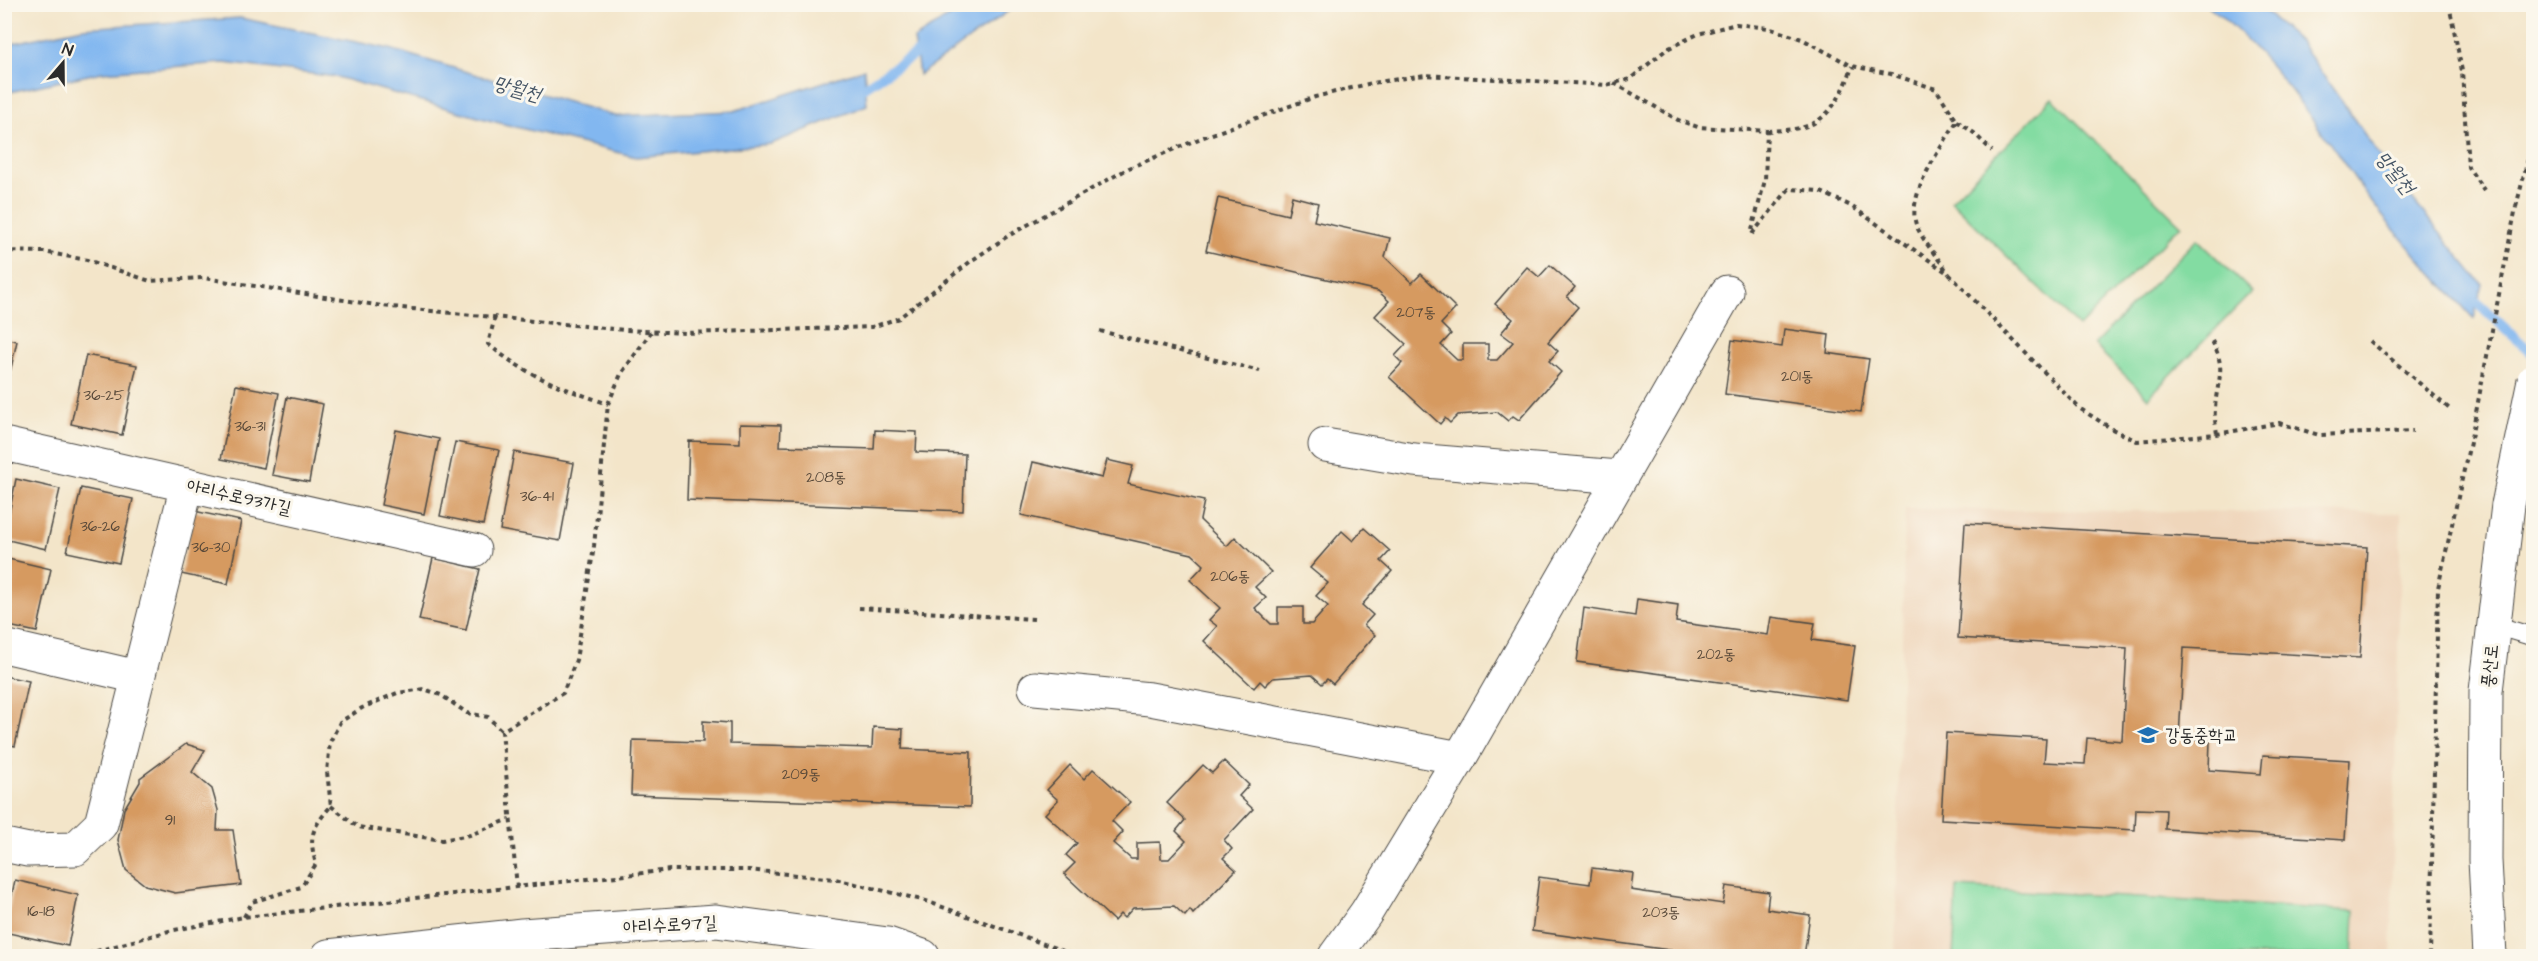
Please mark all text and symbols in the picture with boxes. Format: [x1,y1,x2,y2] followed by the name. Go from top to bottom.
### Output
[33,33,93,93] north arrow
[59,38,76,62] text: N
[490,69,546,110] water label: 망월천
[2369,145,2422,202] water label: 망월천
[1396,302,1436,323] house number: 207동
[1781,366,1813,387] house number: 201동
[84,385,125,406] house number: 36-25
[234,416,266,437] house number: 36-31
[806,467,846,488] house number: 208동
[184,473,294,521] street label: 아리수로93가길
[520,486,554,507] house number: 36-41
[80,516,120,537] house number: 36-26
[192,537,231,558] house number: 36-30
[1210,566,1250,587] house number: 206동
[2475,643,2505,689] street label: 풍산로
[1697,644,1735,665] house number: 202동
[2136,723,2160,747] school or university icon: 강동중학교
[2165,723,2237,748] place label: 강동중학교
[782,764,820,785] house number: 209동
[165,810,175,831] house number: 91
[27,901,55,922] house number: 16-18
[1642,902,1680,923] house number: 203동
[623,910,718,940] street label: 아리수로97길

